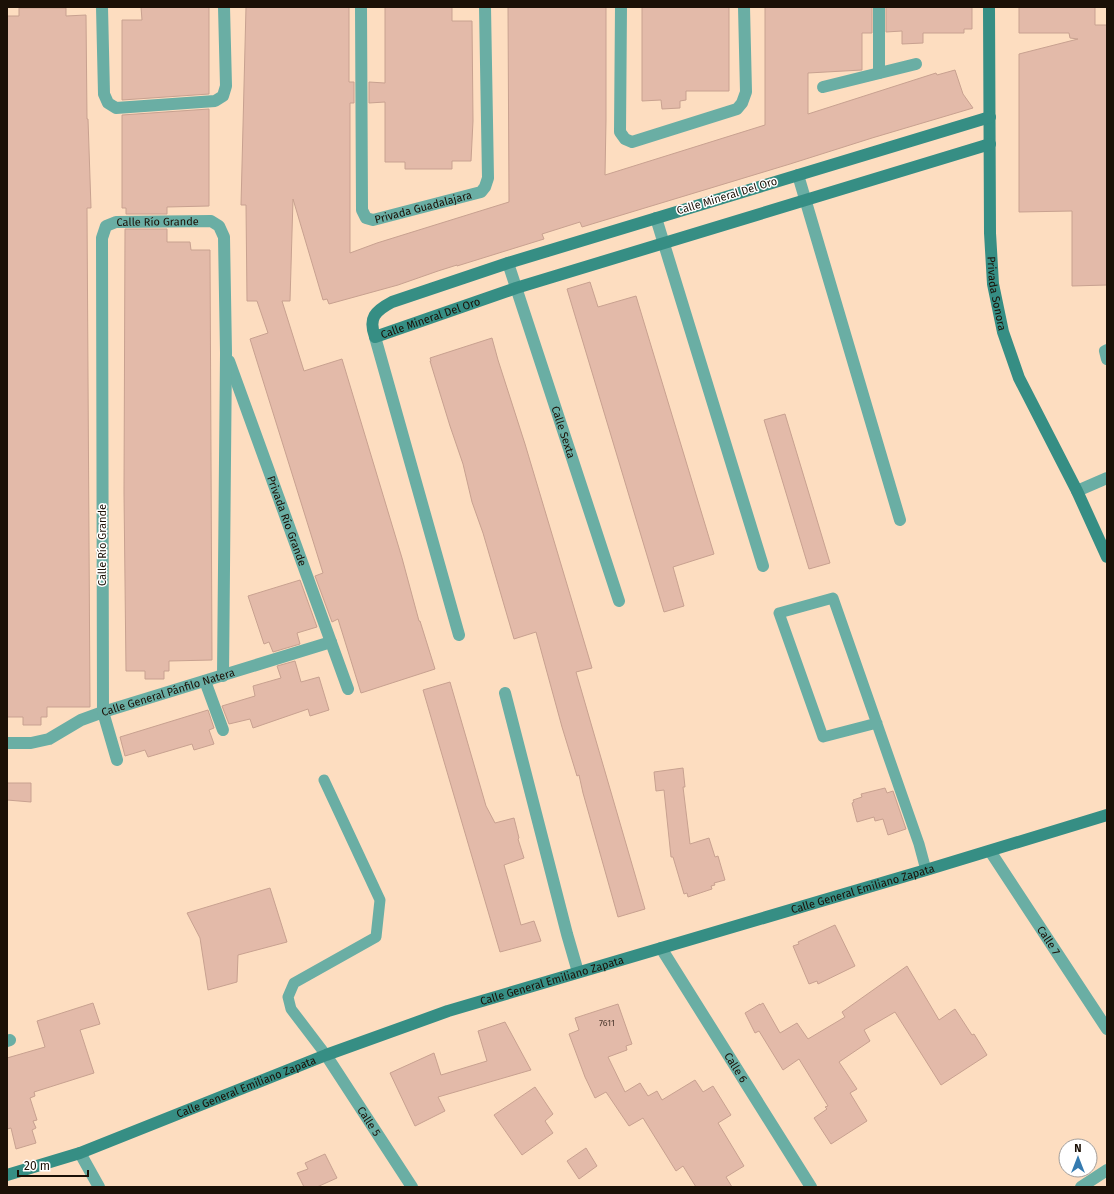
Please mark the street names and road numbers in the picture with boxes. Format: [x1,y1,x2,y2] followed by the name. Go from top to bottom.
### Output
[675,175,779,217] street label: Calle Mineral Del Oro
[373,188,473,226] street label: Privada Guadalajara
[116,215,199,228] street label: Calle Río Grande
[985,256,1009,332] street label: Privada Sonora
[379,294,482,341] street label: Calle Mineral Del Oro
[549,404,578,460] street label: Calle Sexta
[265,474,309,568] street label: Privada Río Grande
[96,504,109,586] street label: Calle Río Grande
[100,665,236,719] street label: Calle General Pánfilo Natera
[789,861,936,916] street label: Calle General Emiliano Zapata
[1035,923,1063,958] street label: Calle 7
[479,953,625,1008] street label: Calle General Emiliano Zapata
[722,1050,750,1085] street label: Calle 6
[174,1053,318,1120] street label: Calle General Emiliano Zapata
[355,1104,384,1139] street label: Calle 5

